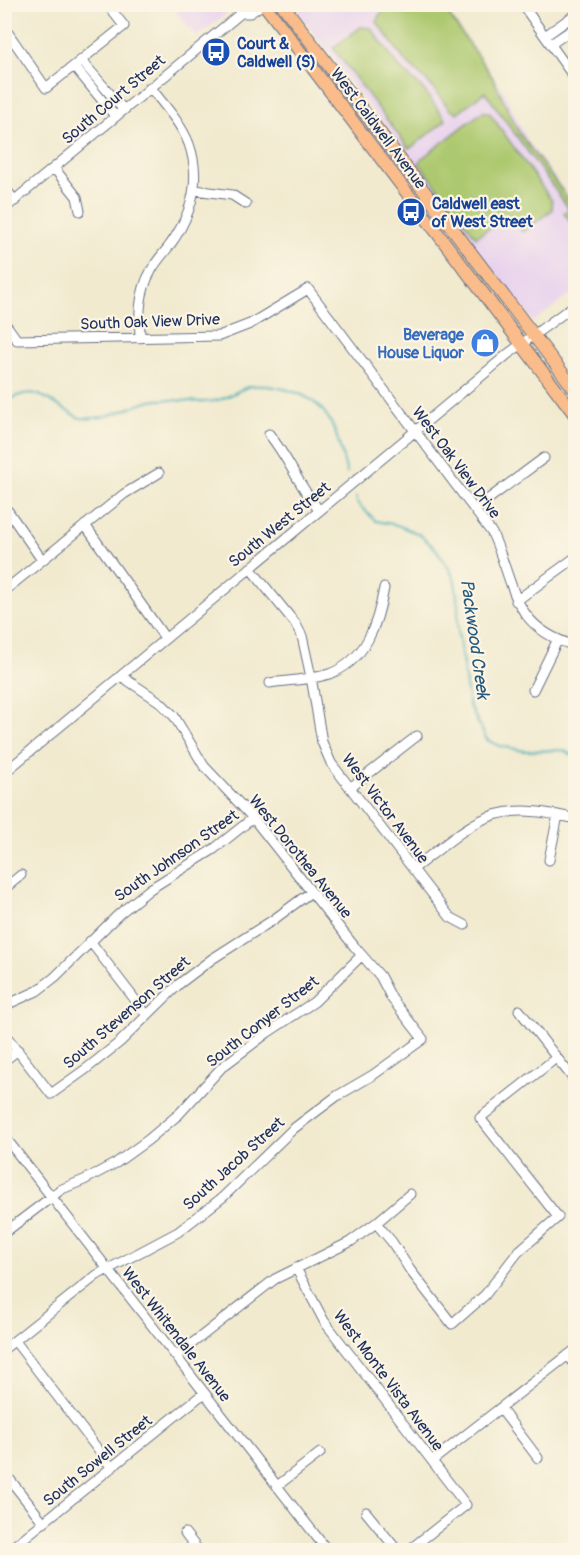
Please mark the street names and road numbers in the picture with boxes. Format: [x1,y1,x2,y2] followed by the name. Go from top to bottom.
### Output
[58,50,170,149] street label: South Court Street
[326,64,430,193] street label: West Caldwell Avenue
[80,310,220,334] street label: South Oak View Drive
[408,403,505,523] street label: West Oak View Drive
[225,477,335,572] street label: South West Street
[337,750,433,868] street label: West Victor Avenue
[244,791,356,923] street label: West Dorothea Avenue
[110,805,243,906] street label: South Johnson Street
[59,952,195,1073] street label: South Stevenson Street
[202,971,323,1072] street label: South Conyer Street
[179,1112,289,1215] street label: South Jacob Street
[117,1263,235,1406] street label: West Whitendale Avenue
[329,1306,448,1455] street label: West Monte Vista Avenue
[39,1410,157,1511] street label: South Sowell Street

